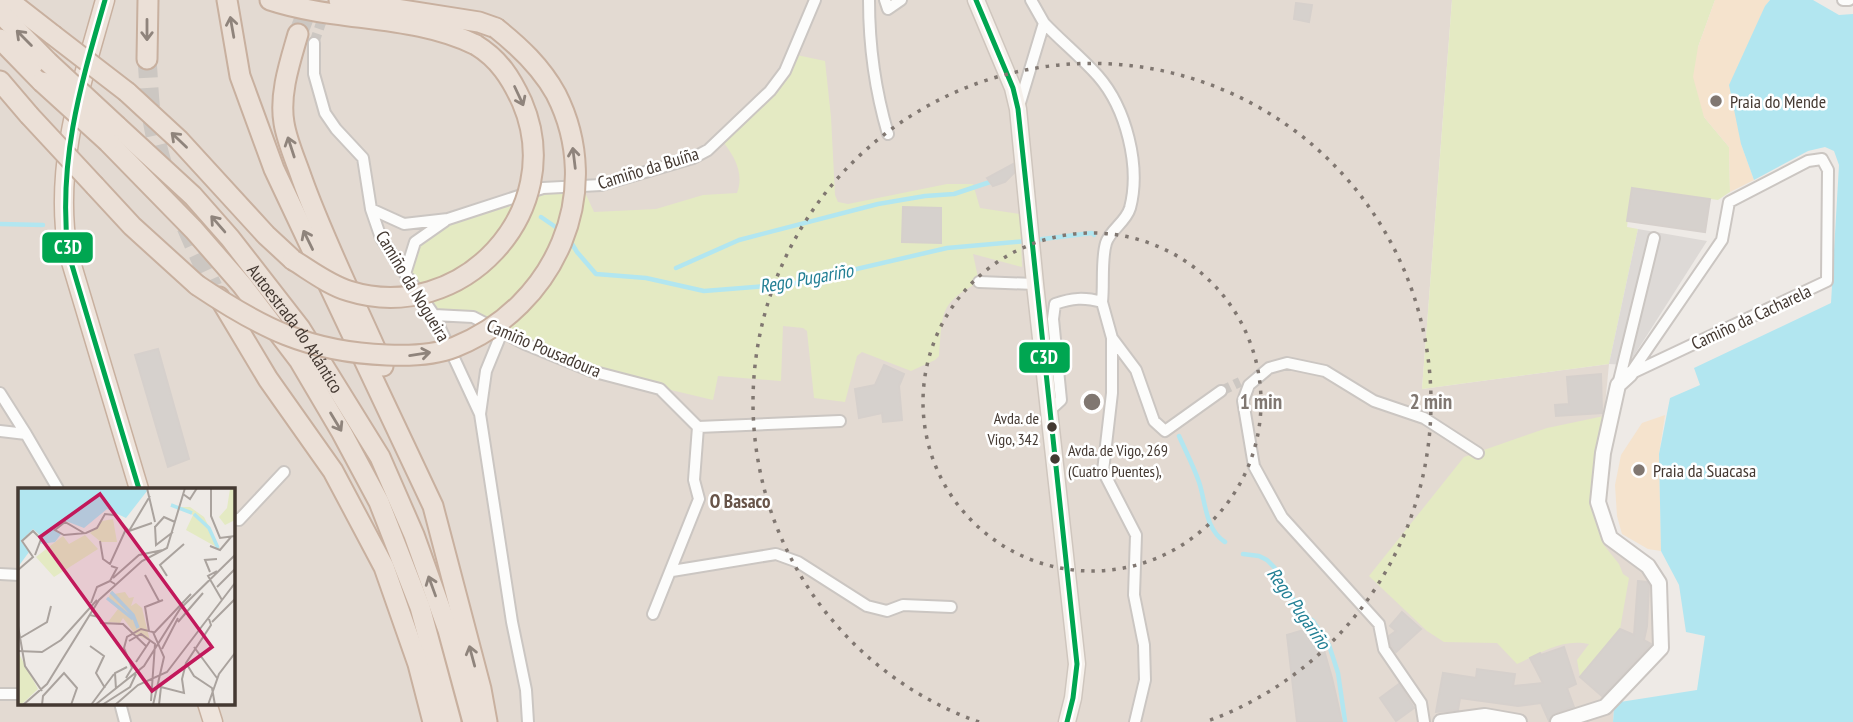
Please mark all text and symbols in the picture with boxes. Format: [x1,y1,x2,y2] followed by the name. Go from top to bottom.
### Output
[225,16,238,39] one-way arrow
[140,18,154,41] one-way arrow
[16,30,33,47] one-way arrow
[513,85,526,106] one-way arrow
[1730,90,1826,113] place label: Praia do Mende
[1708,93,1724,109] marker: Praia do Mende
[171,131,188,148] one-way arrow
[283,136,296,158] one-way arrow
[595,142,701,194] street label: Camiño da Buíña
[568,147,581,169] one-way arrow
[210,216,226,234] one-way arrow
[371,226,455,346] street label: Camiño da Nogueira
[301,230,314,252] one-way arrow
[41,231,94,264] line badge: C3D
[54,235,82,259] text: C3D
[757,258,856,298] water label: Rego Pugariño
[243,259,349,397] street label: Autoestrada do Atlántico
[1687,279,1815,355] street label: Camiño da Cacharela
[483,314,605,382] street label: Camiño Pousadoura
[1018,341,1071,374] line badge: C3D
[1030,345,1058,369] text: C3D
[408,347,431,360] one-way arrow
[1240,388,1282,415] text: 1 min
[1410,388,1452,415] text: 2 min
[1080,390,1104,414] centre of rings
[986,408,1039,449] place label: Avda. de Vigo, 342
[329,412,343,432] one-way arrow
[1045,420,1059,434] marker: Avda. de Vigo, 342
[1068,440,1168,481] place label: Avda. de Vigo, 269 (Cuatro Puentes),
[1048,452,1062,466] marker: Avda. de Vigo, 269 (Cuatro Puentes),
[1653,459,1756,482] place label: Praia da Suacasa
[1631,462,1647,478] marker: Praia da Suacasa
[18,488,234,704] inset map
[710,489,770,513] district label: O Basaco
[1262,562,1337,655] water label: Rego Pugariño
[425,576,437,598] one-way arrow
[465,645,478,667] one-way arrow

